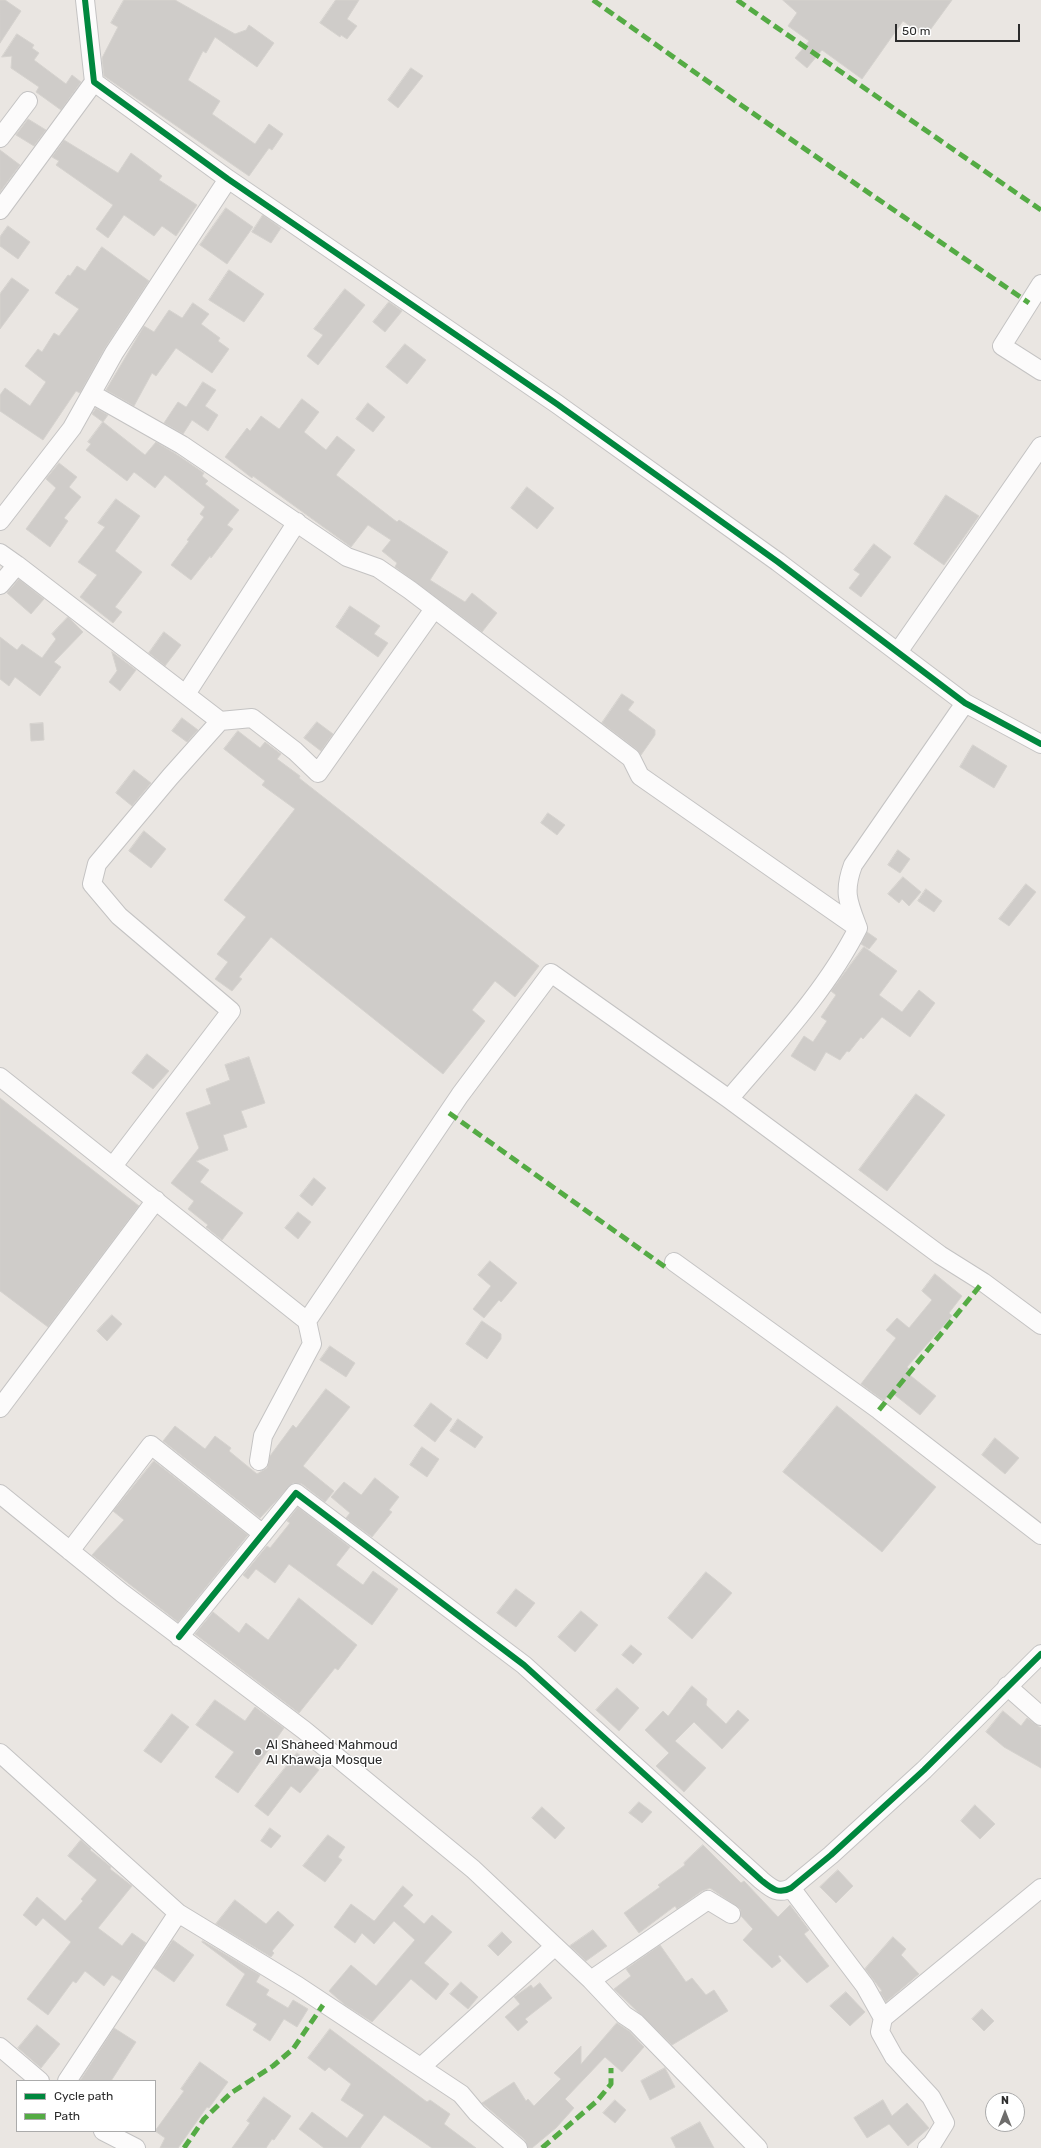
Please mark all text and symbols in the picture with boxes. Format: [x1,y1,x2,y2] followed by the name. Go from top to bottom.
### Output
[897,16,1022,42] scale bar
[902,24,930,38] text: 50 m
[266,1737,398,1768] place label: Al Shaheed Mahmoud Al Khawaja Mosque
[253,1747,263,1757] marker: Al Shaheed Mahmoud Al Khawaja Mosque
[16,2080,156,2132] legend
[54,2089,113,2103] text: Cycle path
[985,2092,1025,2132] north arrow
[1001,2094,1009,2107] text: N
[54,2109,80,2123] text: Path

